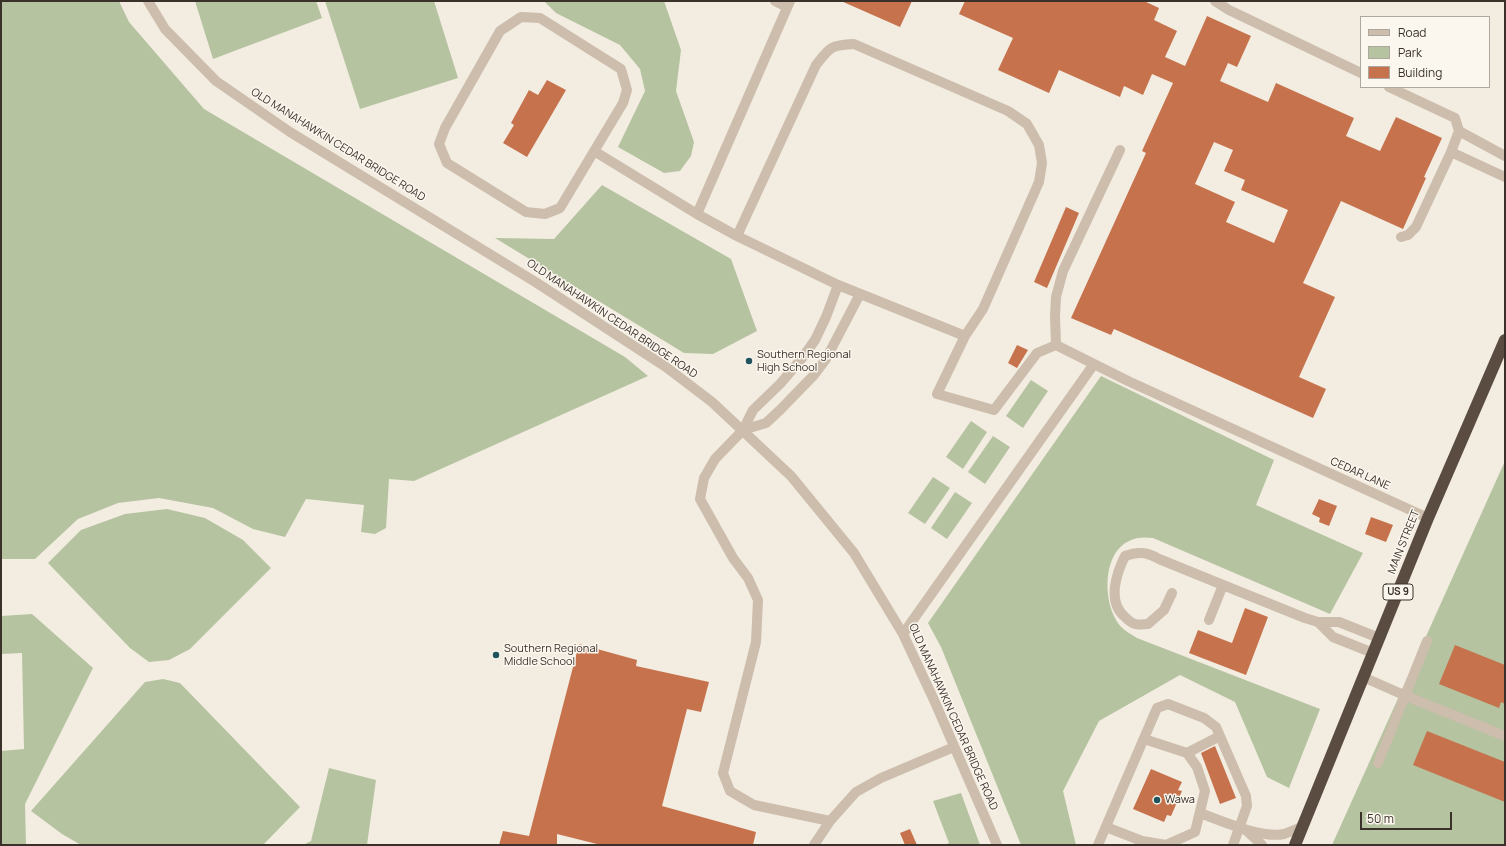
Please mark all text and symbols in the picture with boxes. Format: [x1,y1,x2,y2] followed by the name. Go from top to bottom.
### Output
[1360,16,1490,88] legend
[1398,24,1426,41] text: Road
[1398,44,1422,61] text: Park
[1398,64,1442,81] text: Building
[248,86,428,204] street label: OLD MANAHAWKIN CEDAR BRIDGE ROAD
[524,257,700,381] street label: OLD MANAHAWKIN CEDAR BRIDGE ROAD
[757,348,851,374] place label: Southern Regional High School
[744,356,754,366] marker: Southern Regional High School
[1328,455,1392,493] street label: CEDAR LANE
[1385,508,1423,576] street label: MAIN STREET
[1383,584,1413,600] road number: US 9
[906,622,1000,812] street label: OLD MANAHAWKIN CEDAR BRIDGE ROAD
[504,642,598,668] place label: Southern Regional Middle School
[491,650,501,660] marker: Southern Regional Middle School
[1165,793,1195,807] place label: Wawa
[1152,795,1162,805] marker: Wawa
[1362,804,1454,830] scale bar
[1367,810,1394,827] text: 50 m

